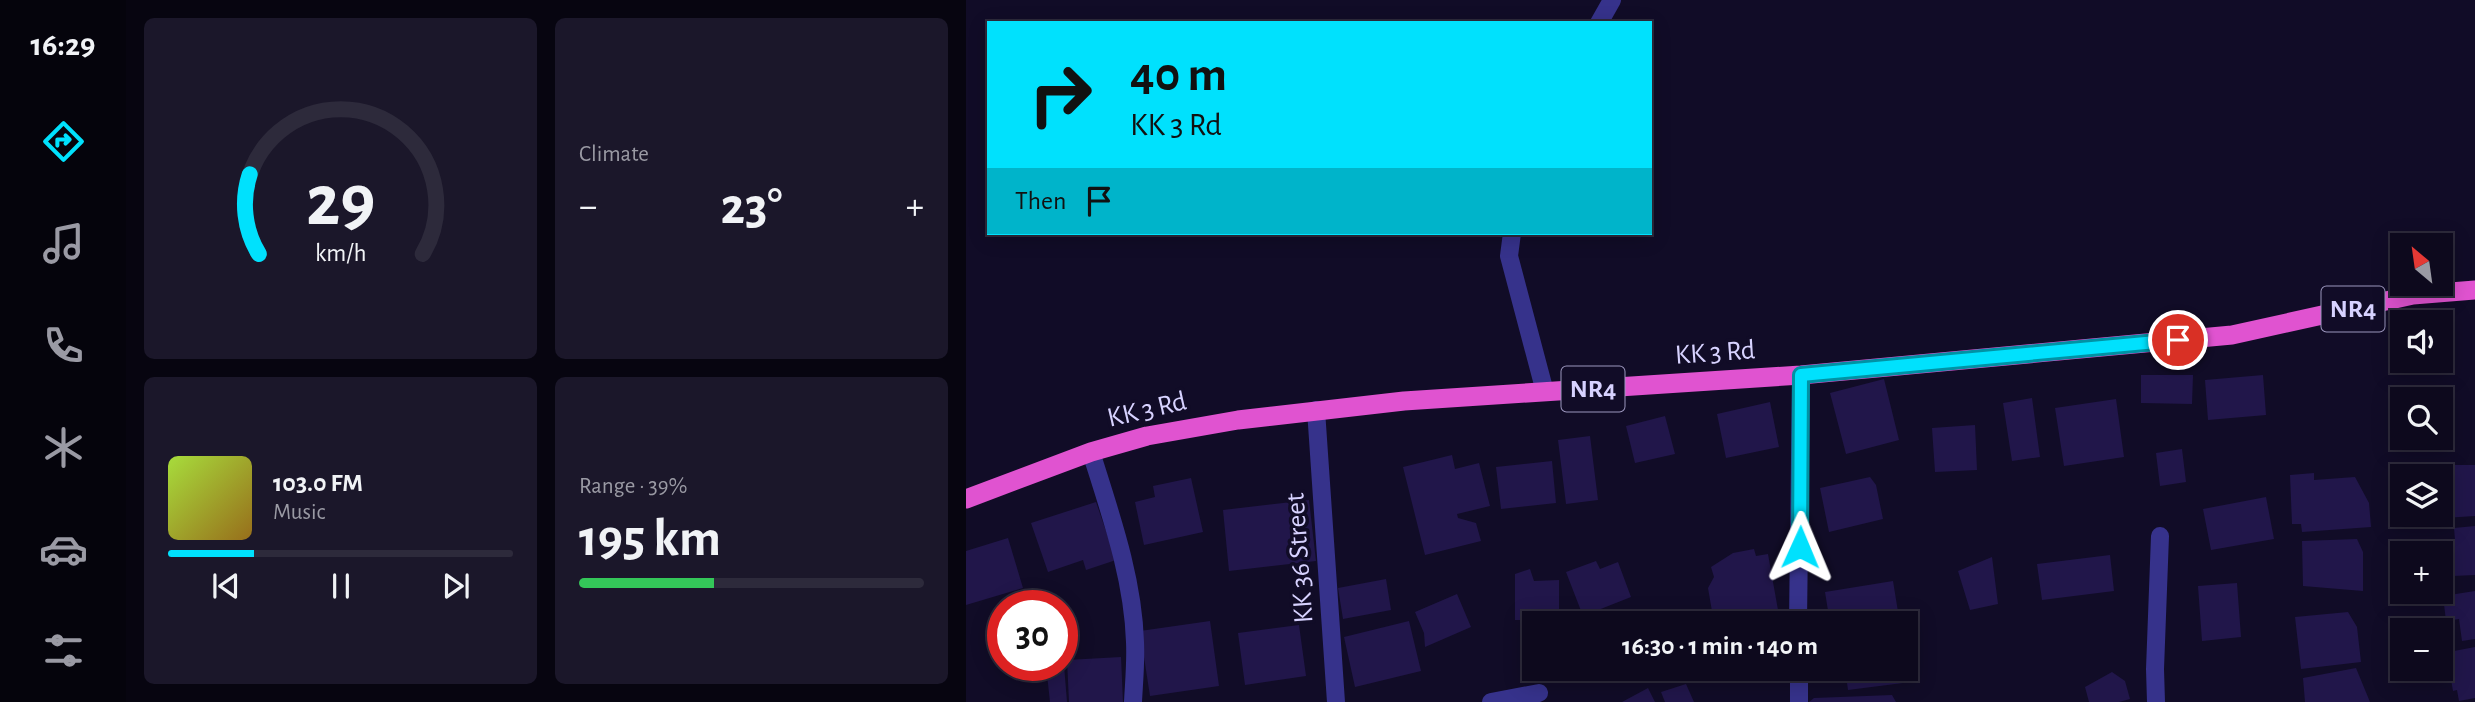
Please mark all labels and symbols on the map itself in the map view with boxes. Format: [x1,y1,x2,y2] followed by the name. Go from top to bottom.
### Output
[2390,233,2454,296] north arrow
[2322,286,2384,332] road number: NR4
[2148,310,2208,370] pin
[1674,336,1756,370] street label: KK 3 Rd
[1562,366,1624,412] road number: NR4
[1105,387,1189,433] street label: KK 3 Rd
[1281,492,1319,624] street label: KK 36 Street
[1763,510,1837,584] position arrow
[987,590,1078,681] speed limit sign: 30

